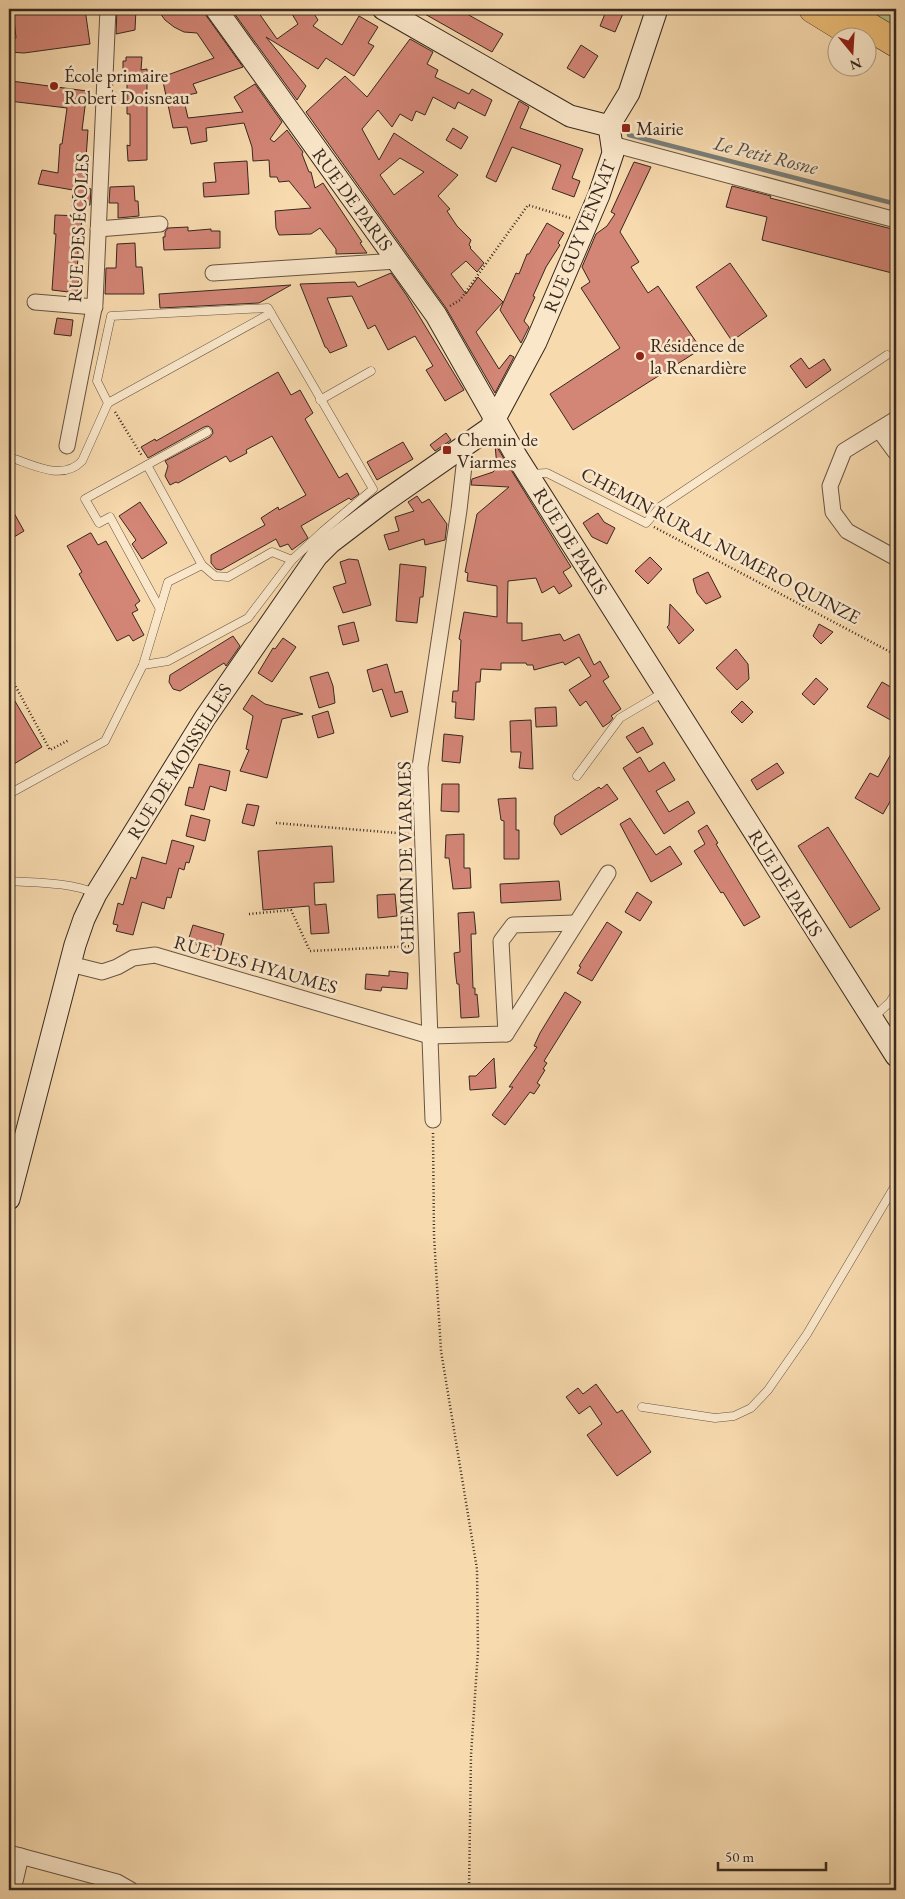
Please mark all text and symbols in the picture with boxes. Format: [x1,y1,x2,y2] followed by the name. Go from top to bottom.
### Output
[828,28,878,78] north arrow
[847,54,864,75] text: N
[64,63,190,110] place label: École primaire Robert Doisneau
[48,80,60,92] marker: École primaire Robert Doisneau
[636,116,683,141] place label: Mairie
[620,122,632,134] marker: Mairie
[710,129,821,181] water label: Le Petit Rosne
[307,143,399,256] street label: RUE DE PARIS
[62,153,95,303] street label: RUE DES ÉCOLES
[537,156,622,316] street label: RUE GUY VENNAT
[650,333,746,380] place label: Résidence de la Renardière
[634,350,646,362] marker: Résidence de la Renardière
[457,427,538,474] place label: Chemin de Viarmes
[441,444,453,456] marker: Chemin de Viarmes
[577,461,865,630] street label: CHEMIN RURAL NUMERO QUINZE
[528,483,614,600] street label: RUE DE PARIS
[121,679,238,844] street label: RUE DE MOISSELLES
[391,761,420,955] street label: CHEMIN DE VIARMES
[743,825,829,942] street label: RUE DE PARIS
[171,929,341,1000] street label: RUE DES HYAUMES
[718,1839,825,1871] scale bar
[725,1847,754,1866] text: 50 m

